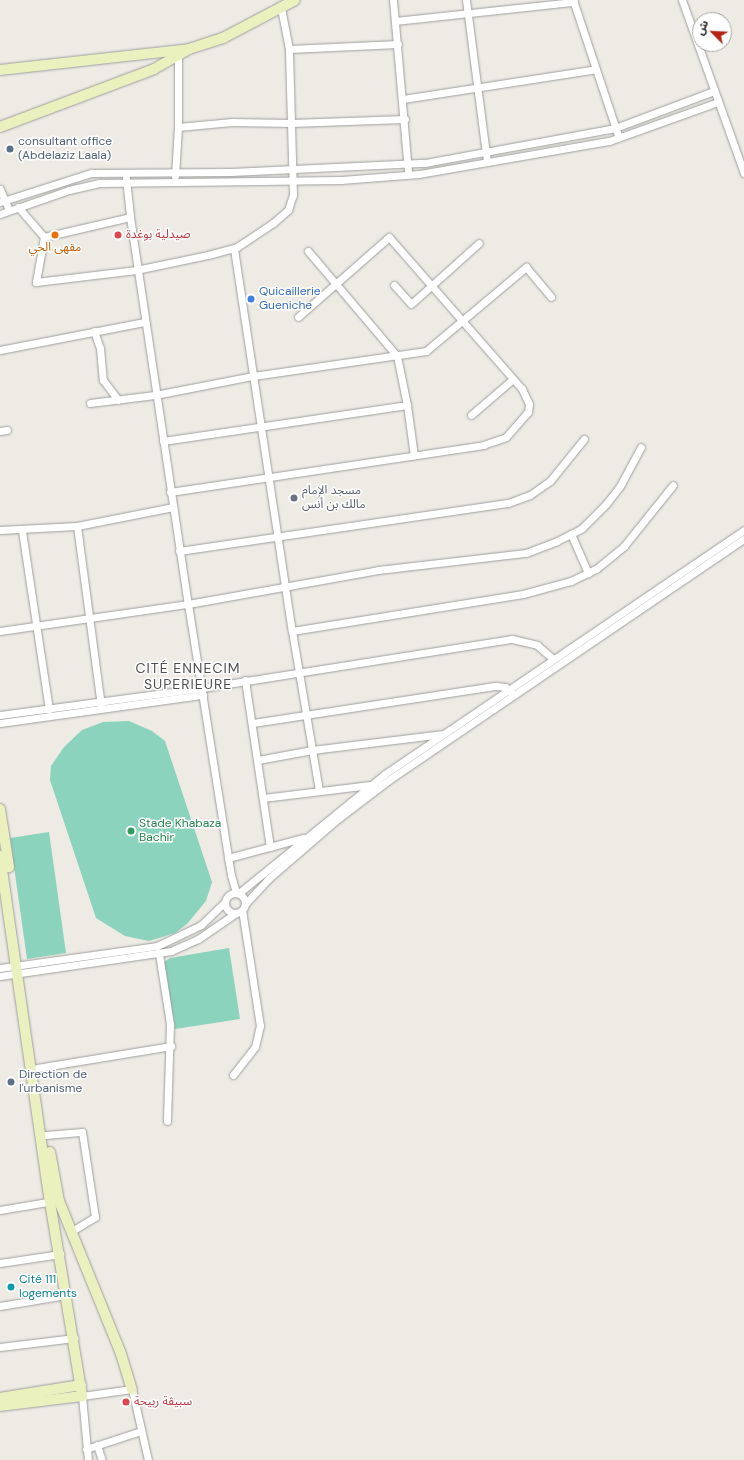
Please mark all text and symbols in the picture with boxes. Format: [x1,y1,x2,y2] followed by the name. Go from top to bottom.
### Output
[692,12,732,52] north arrow
[692,18,711,37] text: ش
[18,135,112,163] place label: consultant office (Abdelaziz Laala)
[5,144,15,154] marker: consultant office (Abdelaziz Laala)
[126,228,190,242] place label: صيدلية بوغدة
[50,230,60,240] marker: مقهى الحي
[113,230,123,240] marker: صيدلية بوغدة
[29,241,81,255] place label: مقهى الحي
[259,285,321,313] place label: Quicaillerie Gueniche
[246,294,256,304] marker: Quicaillerie Gueniche
[302,484,366,512] place label: مسجد الإمام مالك بن أنس
[289,493,299,503] marker: مسجد الإمام مالك بن أنس
[135,660,241,692] district label: CITÉ ENNECIM SUPERIEURE
[139,817,221,845] place label: Stade Khabaza Bachir
[126,826,136,836] marker: Stade Khabaza Bachir
[19,1068,87,1096] place label: Direction de l'urbanisme
[6,1077,16,1087] marker: Direction de l'urbanisme
[19,1273,77,1301] place label: Cité 111 logements
[6,1282,16,1292] marker: Cité 111 logements
[134,1395,192,1409] place label: سبيڨة ربيحة
[121,1397,131,1407] marker: سبيڨة ربيحة

